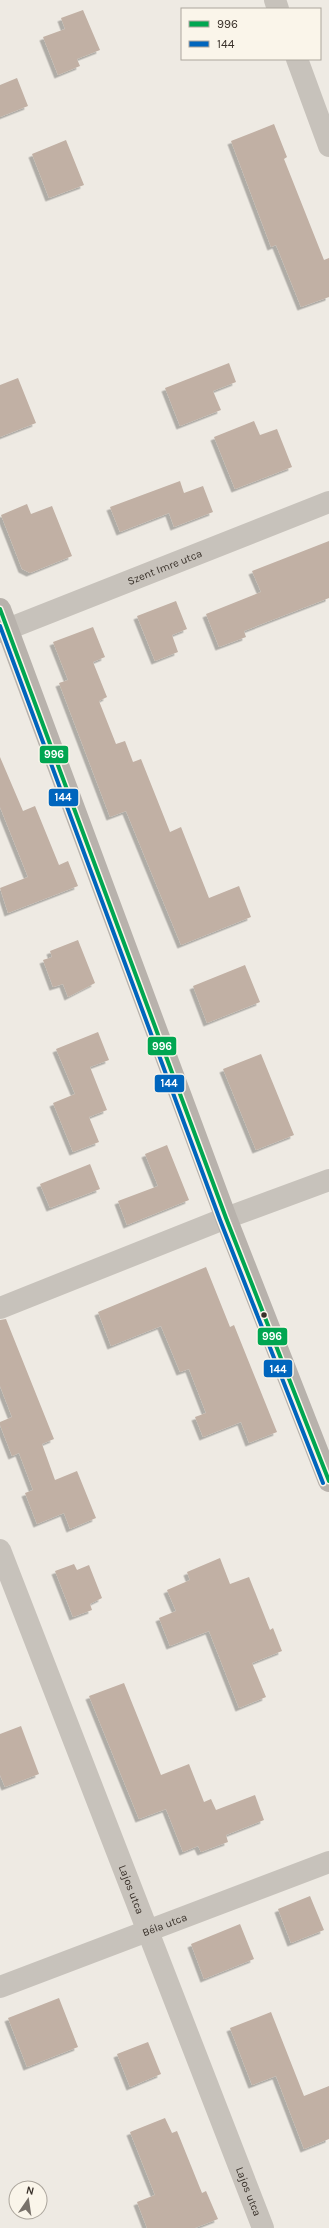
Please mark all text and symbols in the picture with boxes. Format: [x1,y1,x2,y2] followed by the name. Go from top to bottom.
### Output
[181,8,321,60] legend
[217,17,238,31] text: 996
[217,37,235,51] text: 144
[126,547,204,588] street label: Szent Imre utca
[39,745,69,764] line badge: 996
[44,748,64,761] text: 996
[48,788,79,807] line badge: 144
[54,791,72,804] text: 144
[147,1036,177,1056] line badge: 996
[152,1040,172,1053] text: 996
[154,1074,185,1093] line badge: 144
[160,1077,178,1090] text: 144
[259,1310,269,1320] unlabelled marker
[257,1327,288,1346] line badge: 996
[262,1330,282,1343] text: 996
[263,1359,293,1378] line badge: 144
[269,1363,287,1376] text: 144
[116,1863,147,1916] street label: Lajos utca
[140,1911,189,1939] street label: Béla utca
[233,2165,264,2218] street label: Lajos utca
[8,2180,48,2220] north arrow
[25,2184,35,2198] text: N

